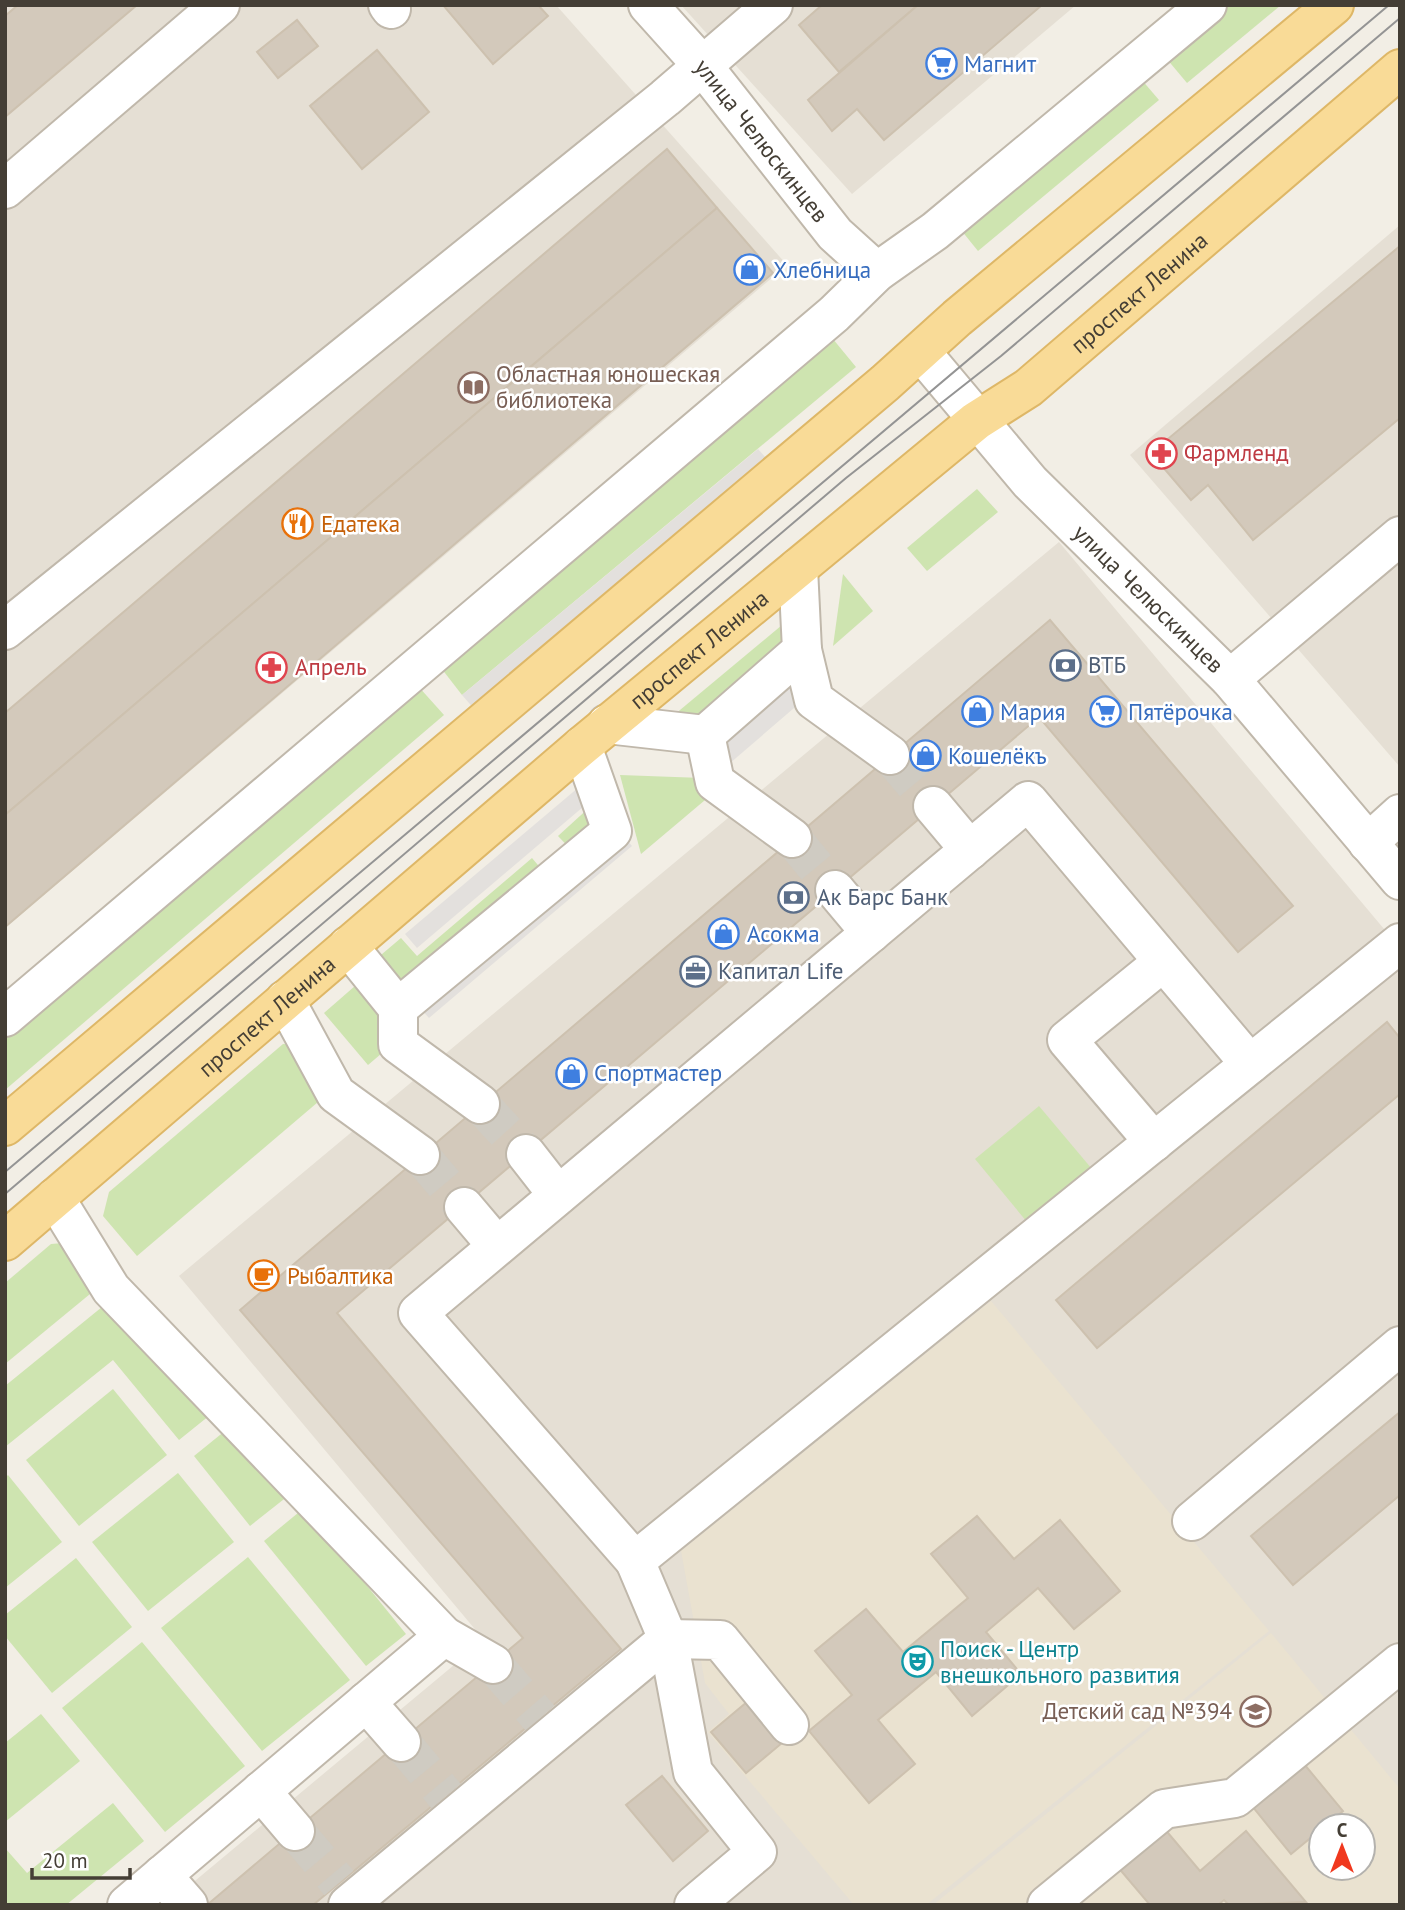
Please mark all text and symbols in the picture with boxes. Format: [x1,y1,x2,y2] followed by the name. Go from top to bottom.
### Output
[924,47,958,81] supermarket icon: Магнит
[964,49,1037,78] place label: Магнит
[689,53,835,228] street label: улица Челюскинцев
[1064,225,1213,359] street label: проспект Ленина
[733,253,767,287] shop icon: Хлебница
[773,255,871,284] place label: Хлебница
[496,359,720,414] place label: Областная юношеская библиотека
[456,370,490,404] library icon: Областная юношеская библиотека
[1144,436,1178,470] pharmacy icon: Фармленд
[1184,438,1289,467] place label: Фармленд
[281,507,315,541] restaurant icon: Едатека
[321,509,400,538] place label: Едатека
[1067,518,1230,679] street label: улица Челюскинцев
[623,583,774,715] street label: проспект Ленина
[1048,648,1082,682] bank icon: ВТБ
[255,650,289,684] pharmacy icon: Апрель
[1088,650,1126,679] place label: ВТБ
[295,652,367,681] place label: Апрель
[960,695,994,729] shop icon: Мария
[1088,695,1122,729] supermarket icon: Пятёрочка
[1000,697,1066,726] place label: Мария
[1128,697,1233,726] place label: Пятёрочка
[908,739,942,773] shop icon: Кошелёкъ
[948,741,1047,770] place label: Кошелёкъ
[777,880,811,914] bank icon: Ак Барс Банк
[817,882,948,911] place label: Ак Барс Банк
[707,917,741,951] shop icon: Асокма
[747,919,820,948] place label: Асокма
[192,949,341,1083] street label: проспект Ленина
[678,954,712,988] office icon: Капитал Life
[718,956,843,985] place label: Капитал Life
[554,1056,588,1090] shop icon: Спортмастер
[594,1058,722,1087] place label: Спортмастер
[247,1259,281,1293] cafe icon: Рыбалтика
[287,1261,394,1290] place label: Рыбалтика
[940,1634,1180,1689] place label: Поиск - Центр внешкольного развития
[900,1645,934,1679] theatre icon: Поиск - Центр внешкольного развития
[1238,1694,1272,1728] school or university icon: Детский сад №394
[1043,1696,1232,1725] place label: Детский сад №394
[1307,1812,1377,1882] north arrow
[1337,1818,1348,1842] text: С
[32,1836,130,1880] scale bar
[42,1847,88,1874] text: 20 m

